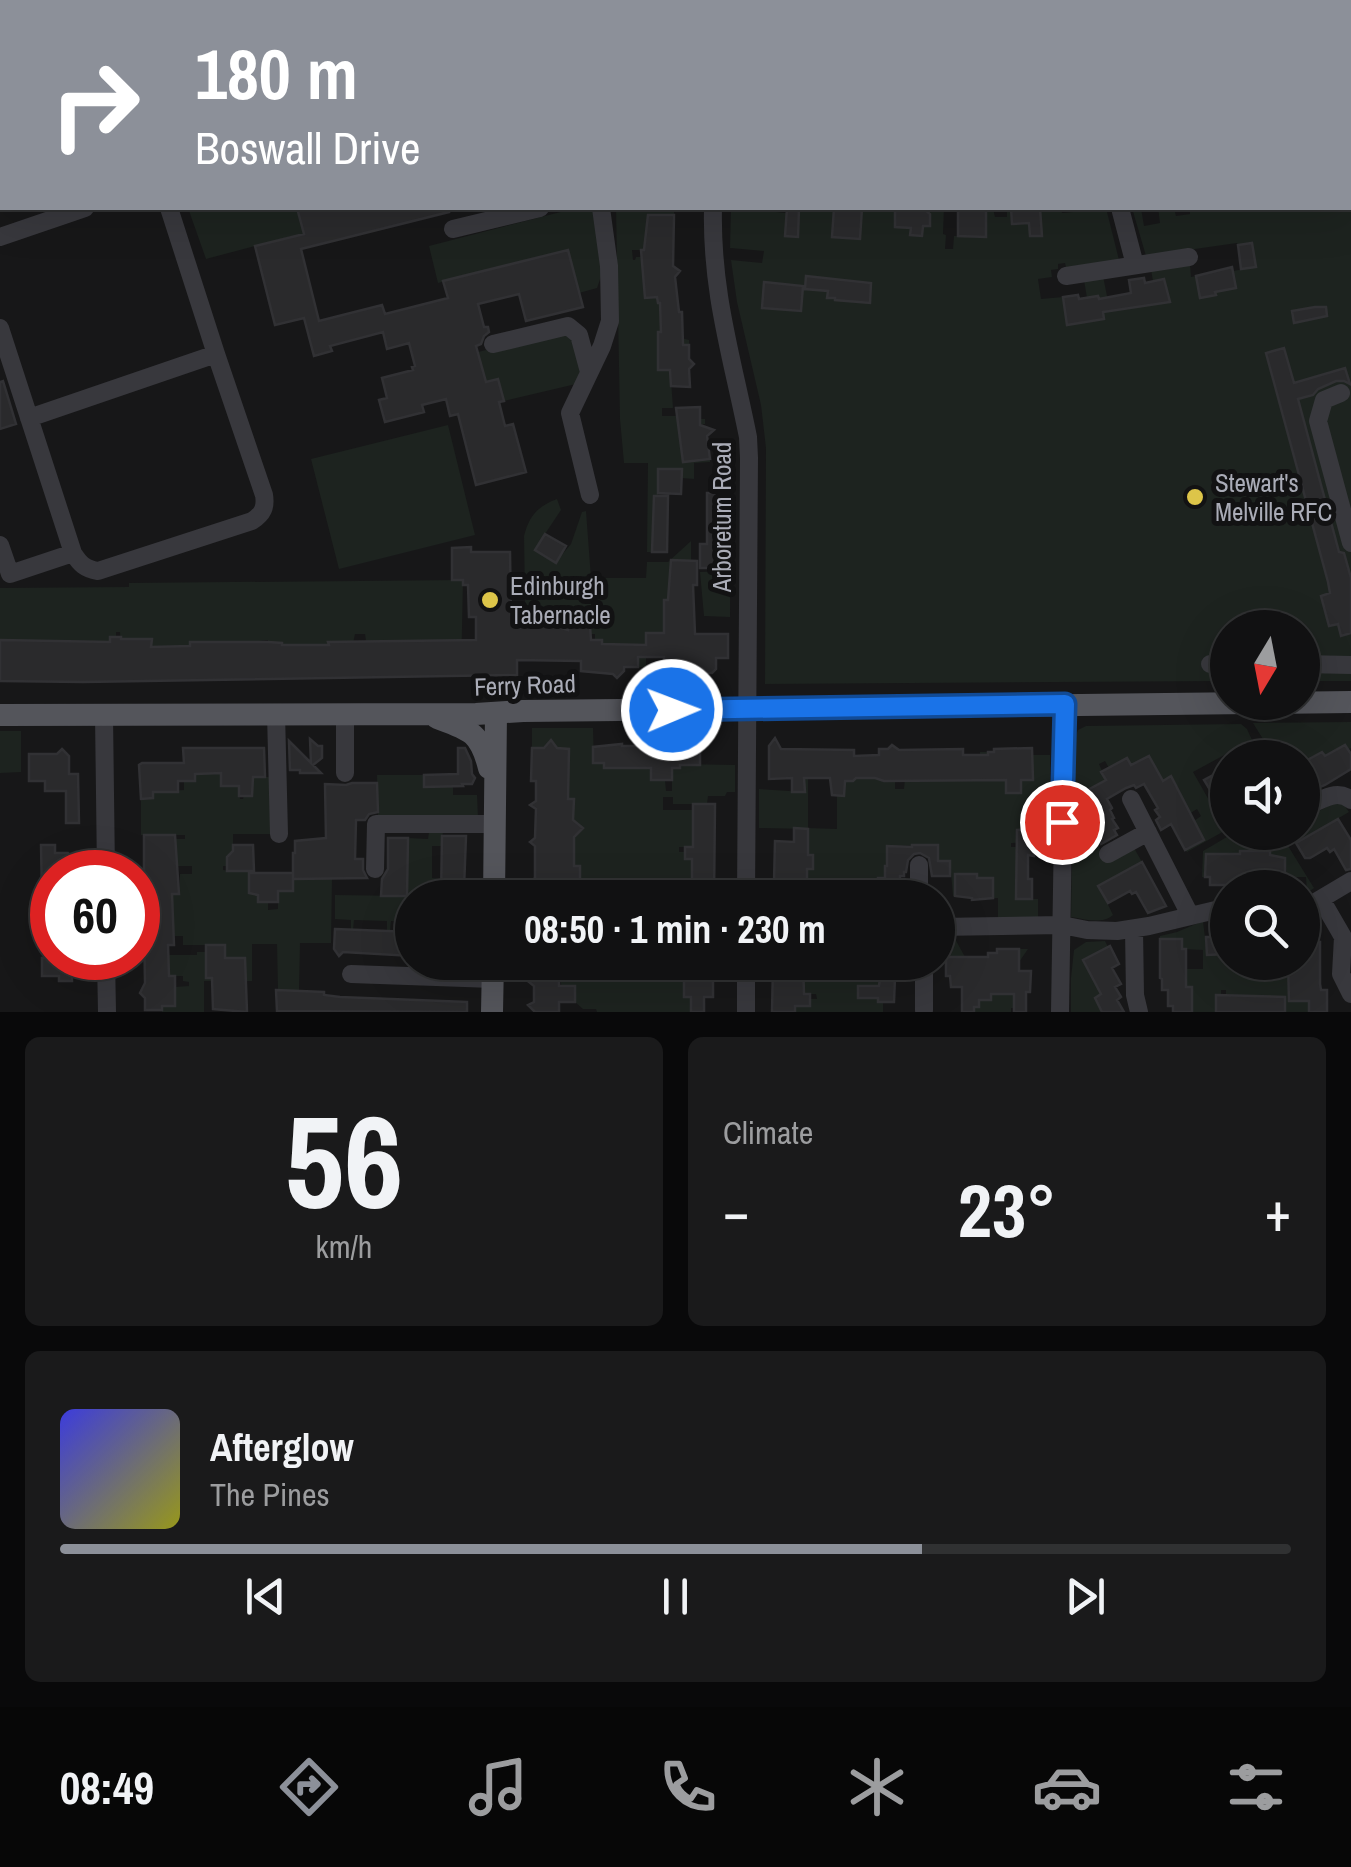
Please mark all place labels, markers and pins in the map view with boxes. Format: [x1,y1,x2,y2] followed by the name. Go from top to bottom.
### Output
[1215,466,1332,529] place label: Stewart's Melville RFC
[1184,486,1206,508] marker: Stewart's Melville RFC
[510,569,611,632] place label: Edinburgh Tabernacle
[479,589,501,611] marker: Edinburgh Tabernacle
[1020,780,1105,865] pin

